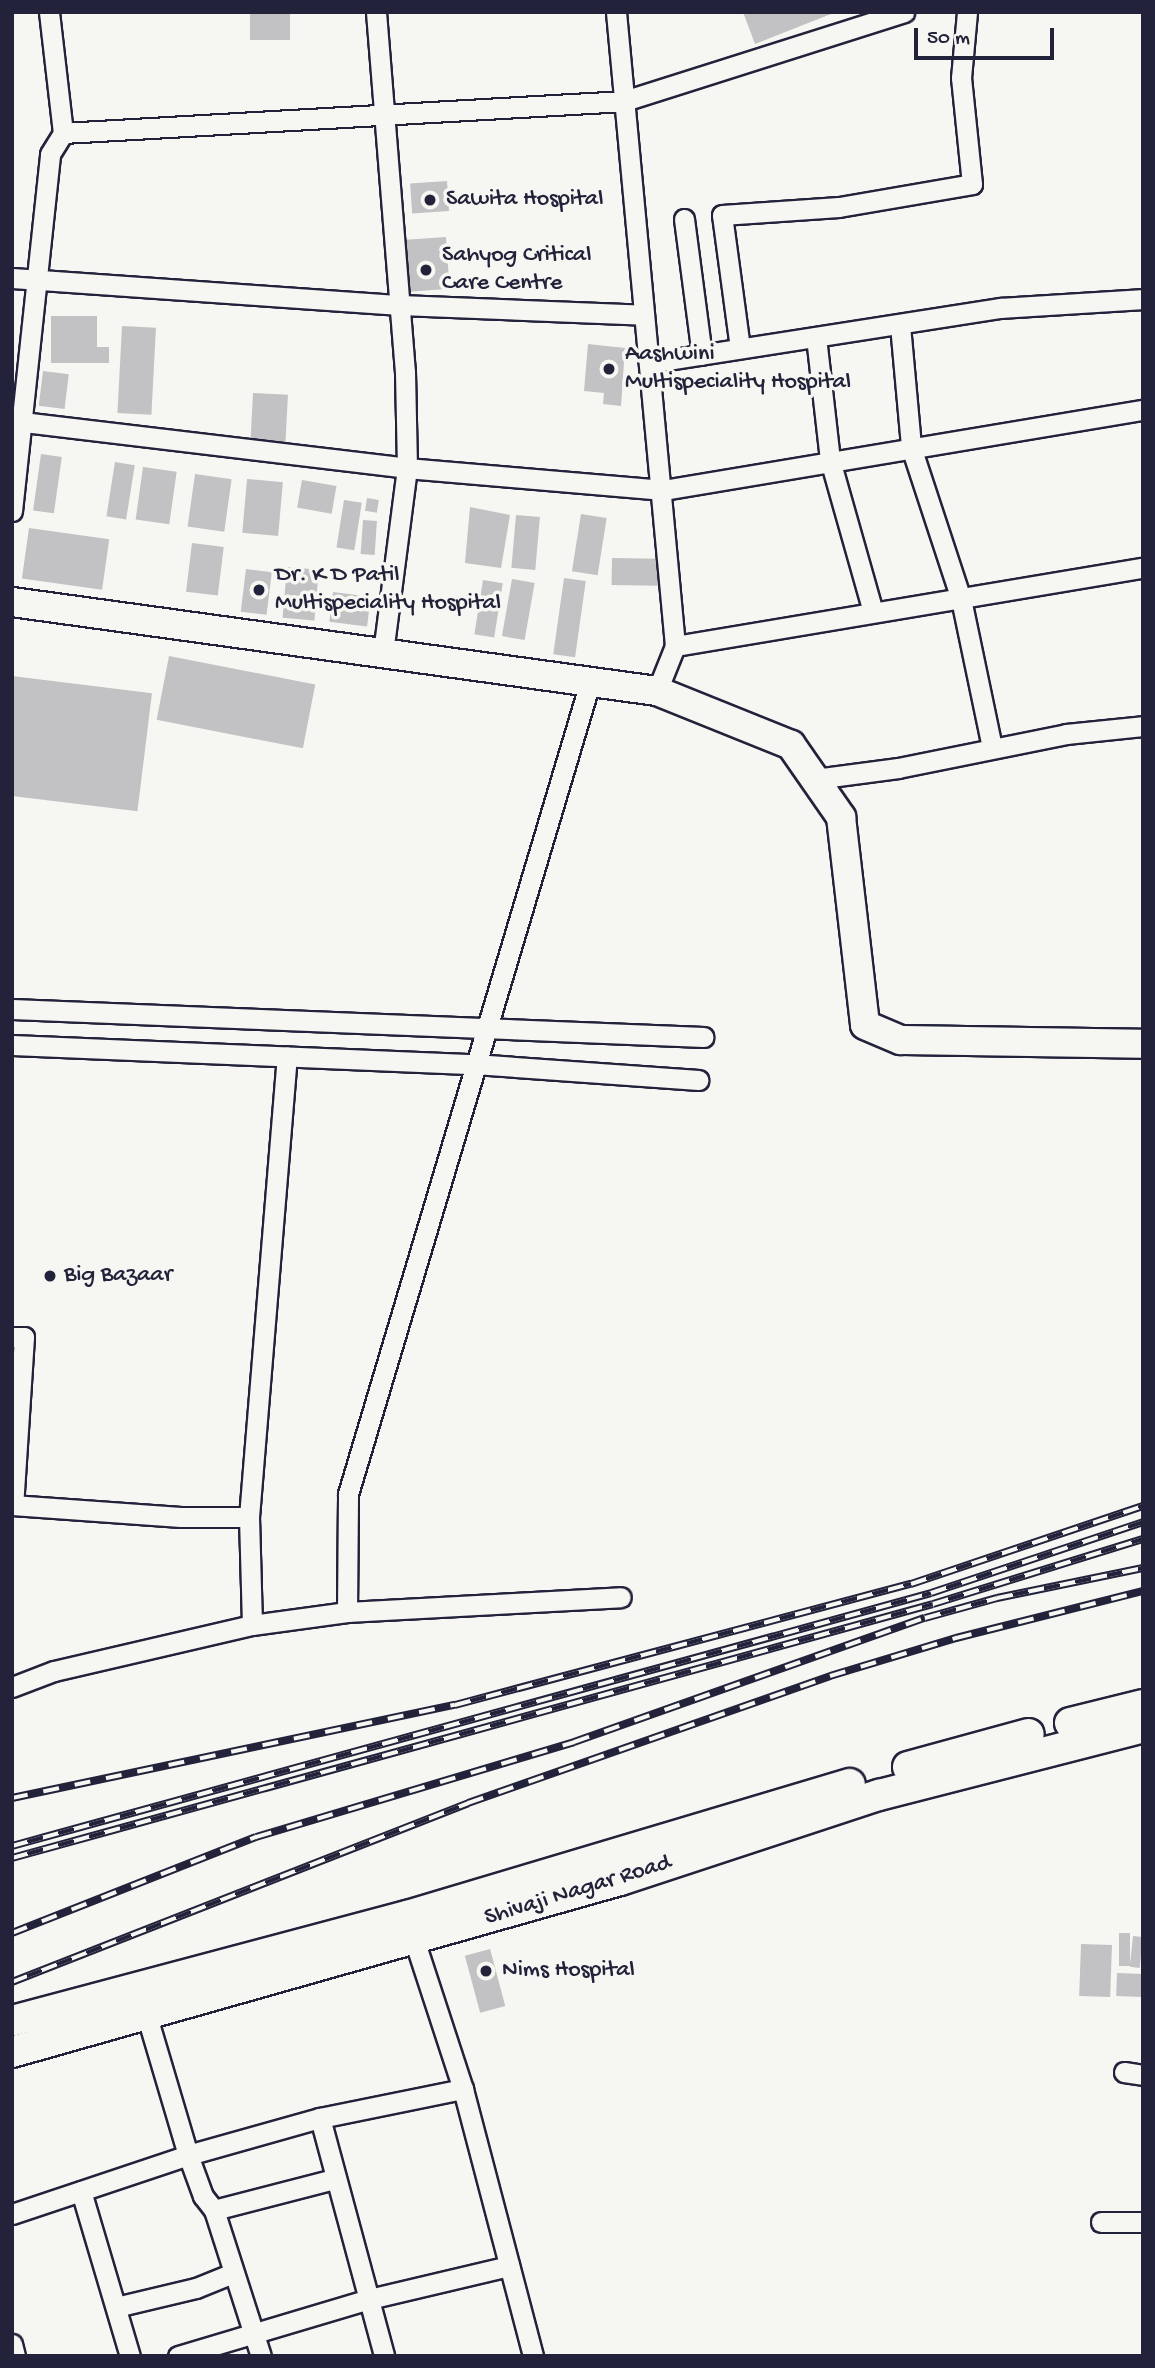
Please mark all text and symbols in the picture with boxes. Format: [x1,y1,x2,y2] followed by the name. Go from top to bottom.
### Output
[917,14,1057,58] scale bar
[927,27,970,52] text: 50 m
[446,186,603,214] place label: Sawita Hospital
[420,190,440,210] marker: Sawita Hospital
[442,242,591,298] place label: Sahyog Critical Care Centre
[416,260,436,280] marker: Sahyog Critical Care Centre
[625,341,851,397] place label: Aashwini Multispeciality Hospital
[599,359,619,379] marker: Aashwini Multispeciality Hospital
[275,562,501,618] place label: Dr. K D Patil Multispeciality Hospital
[249,580,269,600] marker: Dr. K D Patil Multispeciality Hospital
[64,1262,172,1290] place label: Big Bazaar
[42,1268,58,1284] marker: Big Bazaar
[481,1849,675,1933] street label: Shivaji Nagar Road
[502,1957,635,1985] place label: Nims Hospital
[476,1961,496,1981] marker: Nims Hospital

